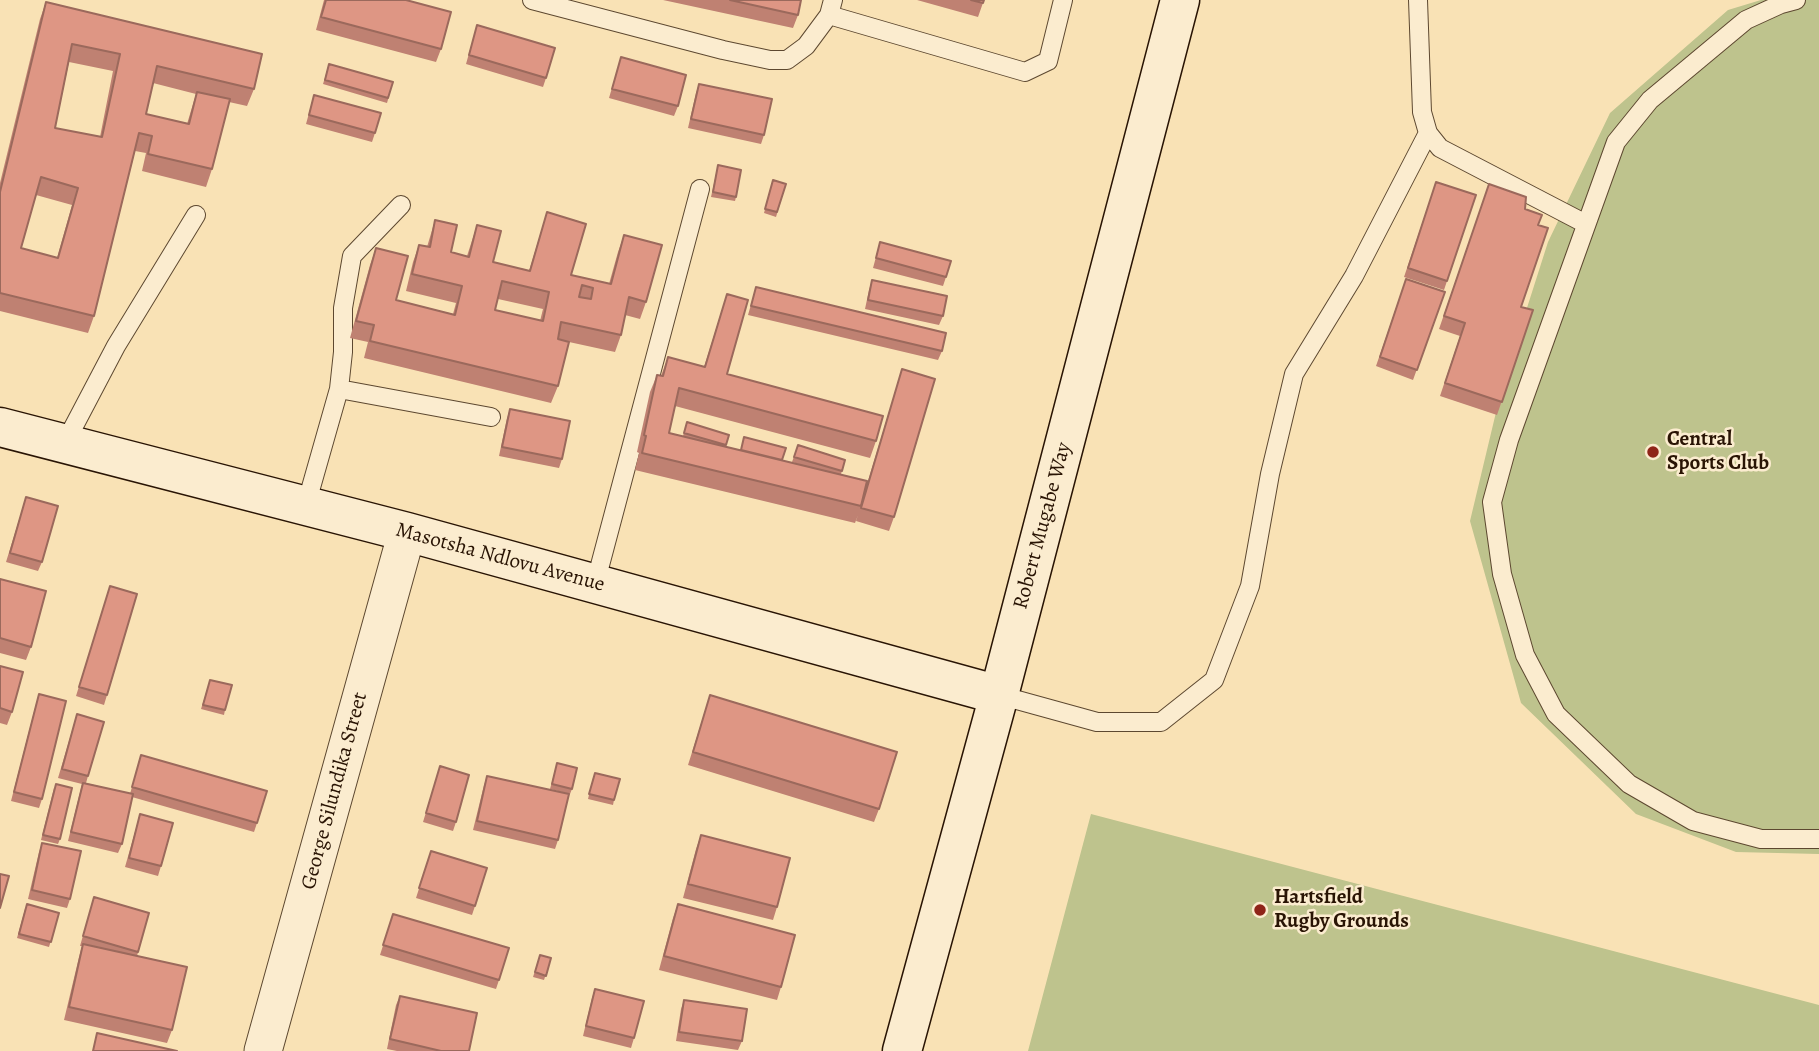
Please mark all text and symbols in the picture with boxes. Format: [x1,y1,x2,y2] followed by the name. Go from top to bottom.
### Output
[1667,427,1769,477] place label: Central Sports Club
[1009,440,1077,612] street label: Robert Mugabe Way
[1645,444,1661,460] marker: Central Sports Club
[393,518,607,598] street label: Masotsha Ndlovu Avenue
[297,690,373,892] street label: George Silundika Street
[1274,885,1409,935] place label: Hartsfield Rugby Grounds
[1252,902,1268,918] marker: Hartsfield Rugby Grounds

